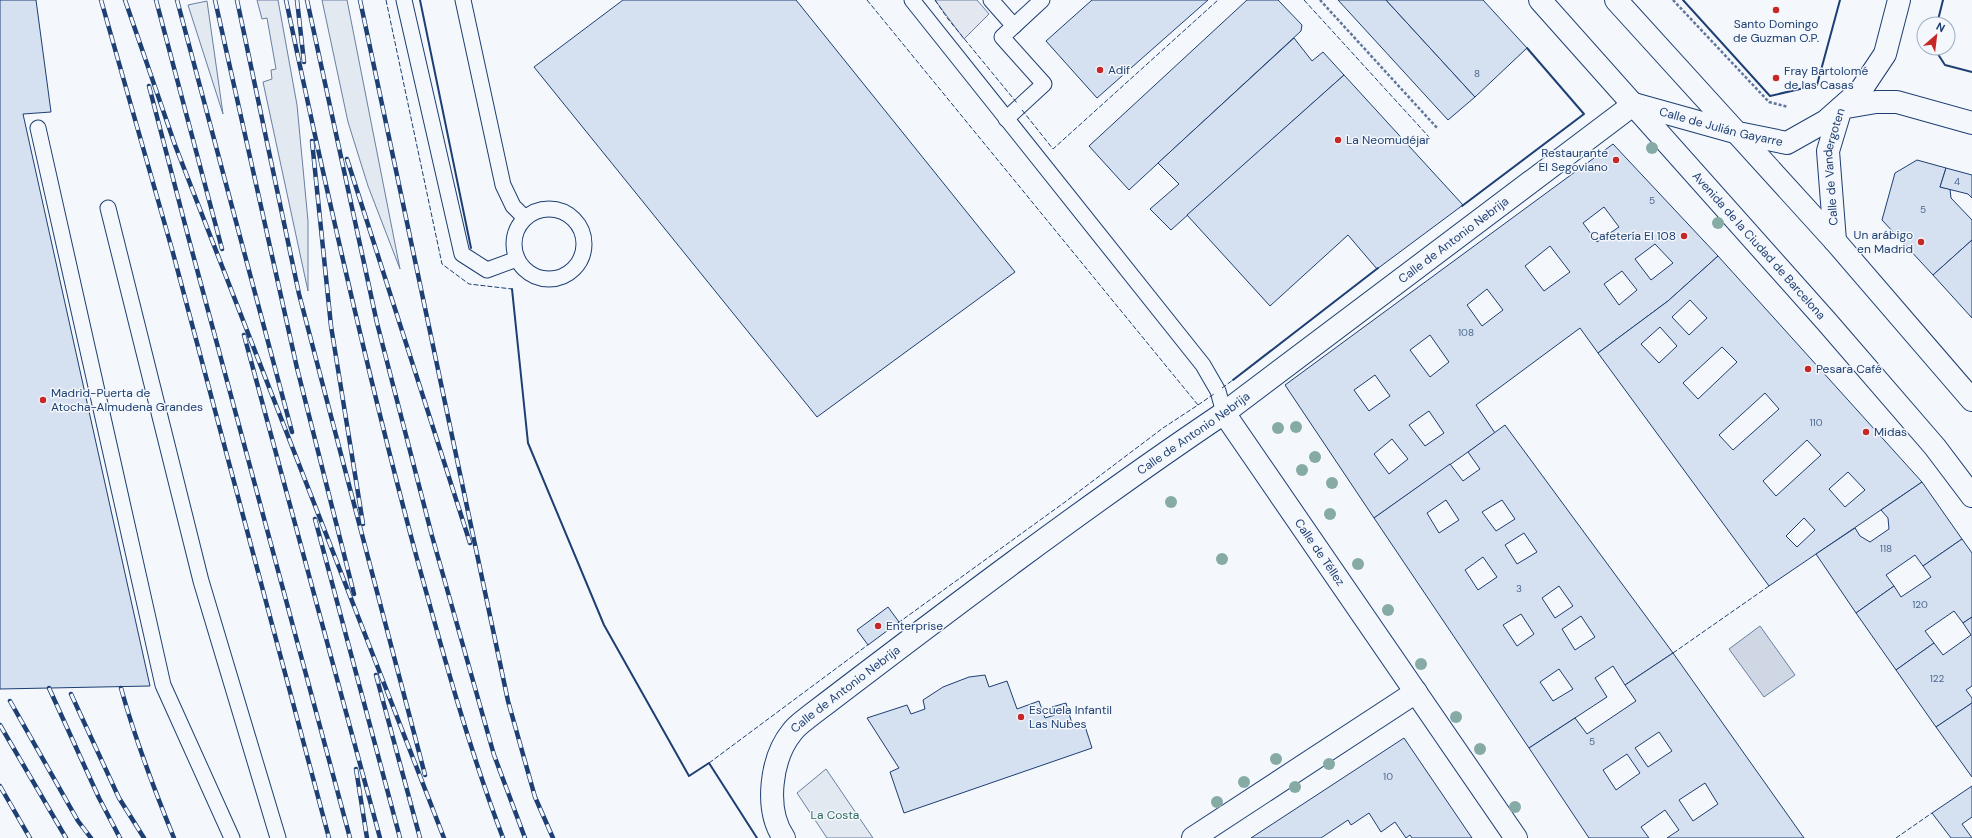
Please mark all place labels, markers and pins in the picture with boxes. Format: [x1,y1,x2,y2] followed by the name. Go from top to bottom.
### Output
[1771,5,1781,15] marker: Santo Domingo de Guzman O.P.
[1733,16,1819,46] place label: Santo Domingo de Guzman O.P.
[1108,62,1130,78] place label: Adif
[1784,63,1868,93] place label: Fray Bartolomé de las Casas
[1095,65,1105,75] marker: Adif
[1771,73,1781,83] marker: Fray Bartolomé de las Casas
[1346,132,1431,148] place label: La Neomudéjar
[1333,135,1343,145] marker: La Neomudéjar
[1539,145,1608,175] place label: Restaurante El Segoviano
[1611,155,1621,165] marker: Restaurante El Segoviano
[1854,227,1913,257] place label: Un arábigo en Madrid
[1590,228,1676,244] place label: Cafetería El 108
[1679,231,1689,241] marker: Cafetería El 108
[1916,237,1926,247] marker: Un arábigo en Madrid
[1816,361,1882,377] place label: Pesara Café
[1803,364,1813,374] marker: Pesara Café
[51,385,203,415] place label: Madrid-Puerta de Atocha-Almudena Grandes
[38,395,48,405] marker: Madrid-Puerta de Atocha-Almudena Grandes
[1874,424,1907,440] place label: Midas
[1861,427,1871,437] marker: Midas
[886,618,943,634] place label: Enterprise
[873,621,883,631] marker: Enterprise
[1029,702,1112,732] place label: Escuela Infantil Las Nubes
[1016,712,1026,722] marker: Escuela Infantil Las Nubes

